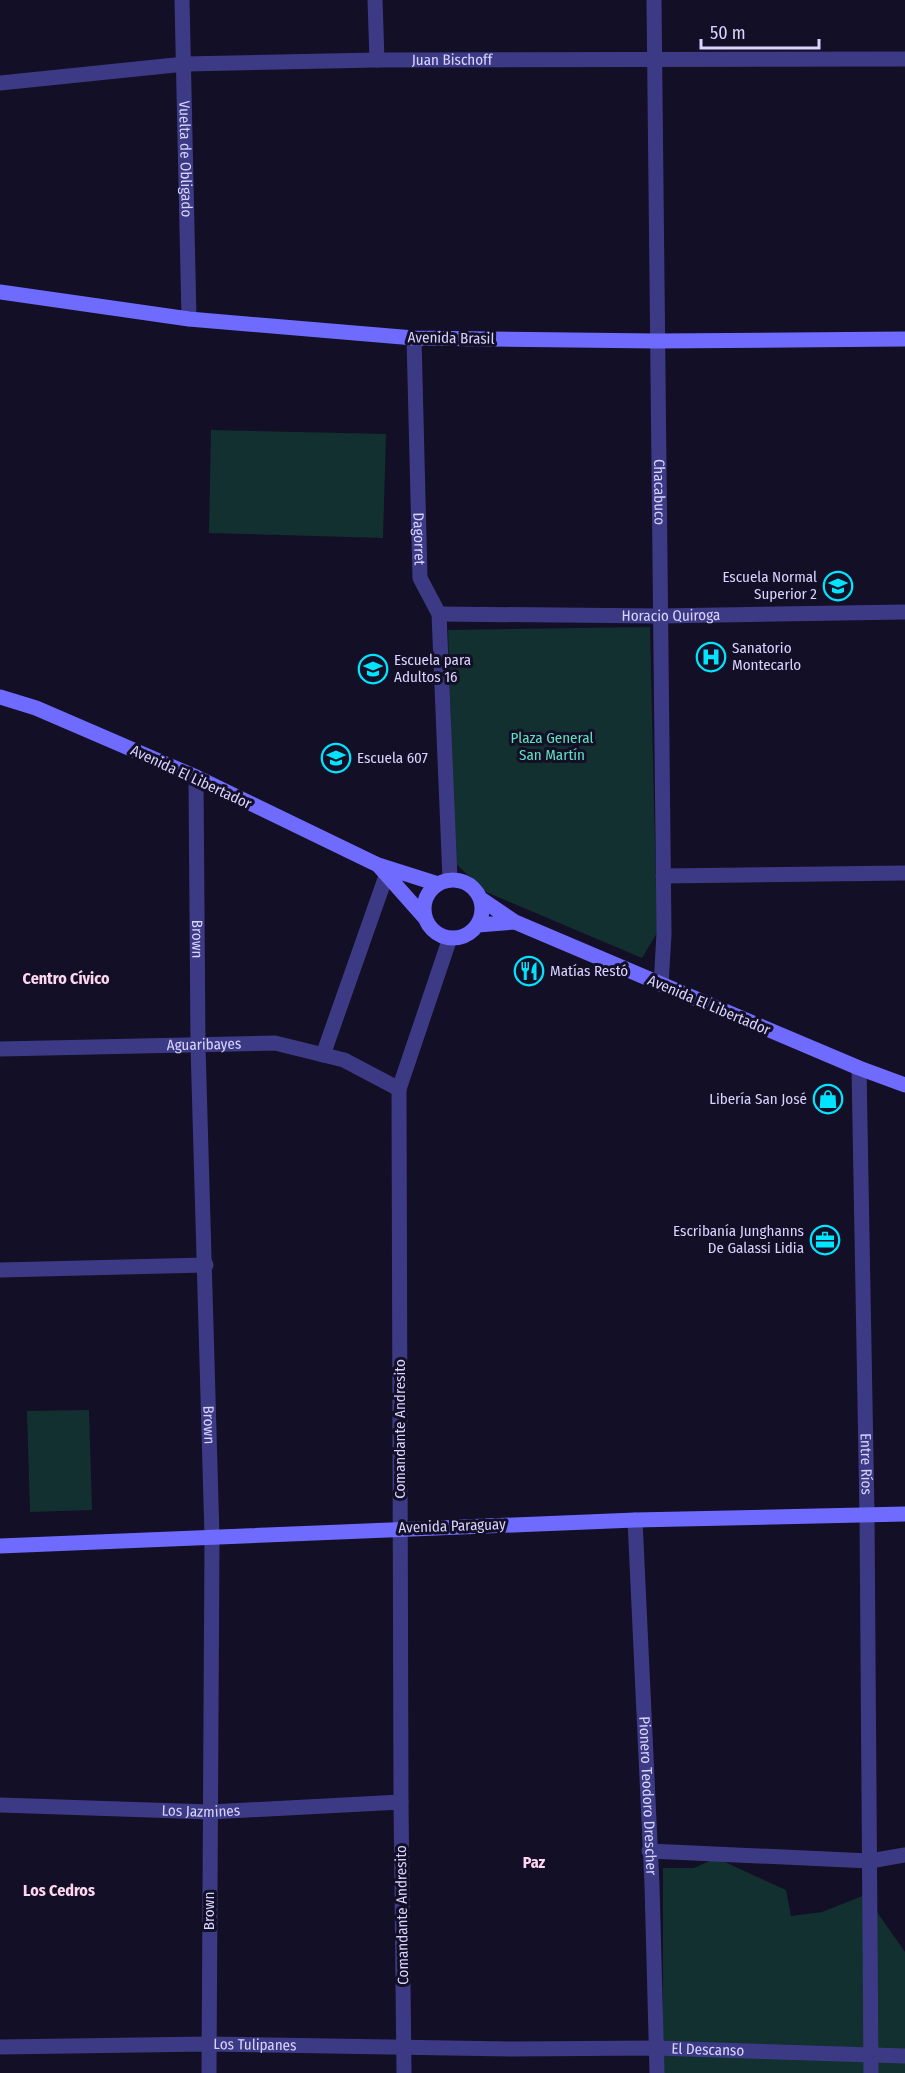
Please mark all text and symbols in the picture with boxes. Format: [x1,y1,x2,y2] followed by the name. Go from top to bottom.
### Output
[701,12,820,50] scale bar
[710,22,746,44] text: 50 m
[412,51,494,69] street label: Juan Bischoff
[175,101,196,218] street label: Vuelta de Obligado
[407,328,495,348] street label: Avenida Brasil
[650,459,669,525] street label: Chacabuco
[409,512,429,566] street label: Dagorret
[722,568,817,603] place label: Escuela Normal Superior 2
[822,570,854,602] school or university icon: Escuela Normal Superior 2
[622,606,720,625] street label: Horacio Quiroga
[732,639,801,674] place label: Sanatorio Montecarlo
[695,641,727,673] hospital icon: Sanatorio Montecarlo
[394,651,471,686] place label: Escuela para Adultos 16
[357,653,389,685] school or university icon: Escuela para Adultos 16
[511,729,593,764] park label: Plaza General San Martín
[128,741,255,813] street label: Avenida El Libertador
[320,742,352,774] school or university icon: Escuela 607
[357,749,428,767] place label: Escuela 607
[188,920,206,958] street label: Brown
[513,955,545,987] restaurant icon: Matías Restó
[550,962,628,980] place label: Matías Restó
[23,969,110,988] district label: Centro Cívico
[645,971,774,1039] street label: Avenida El Libertador
[167,1035,241,1054] street label: Aguaribayes
[812,1083,844,1115] shop icon: Libería San José
[709,1090,807,1108] place label: Libería San José
[673,1222,804,1257] place label: Escribanía Junghanns De Galassi Lidia
[809,1224,841,1256] office icon: Escribanía Junghanns De Galassi Lidia
[391,1359,409,1499] street label: Comandante Andresito
[199,1405,218,1444] street label: Brown
[857,1433,876,1495] street label: Entre Ríos
[398,1515,506,1537] street label: Avenida Paraguay
[635,1716,661,1876] street label: Pionero Teodoro Drescher
[161,1801,241,1821] street label: Los Jazmines
[392,1845,412,1985] street label: Comandante Andresito
[523,1853,546,1872] district label: Paz
[23,1881,95,1900] district label: Los Cedros
[200,1892,218,1930] street label: Brown
[213,2035,297,2054] street label: Los Tulipanes
[671,2040,745,2060] street label: El Descanso

